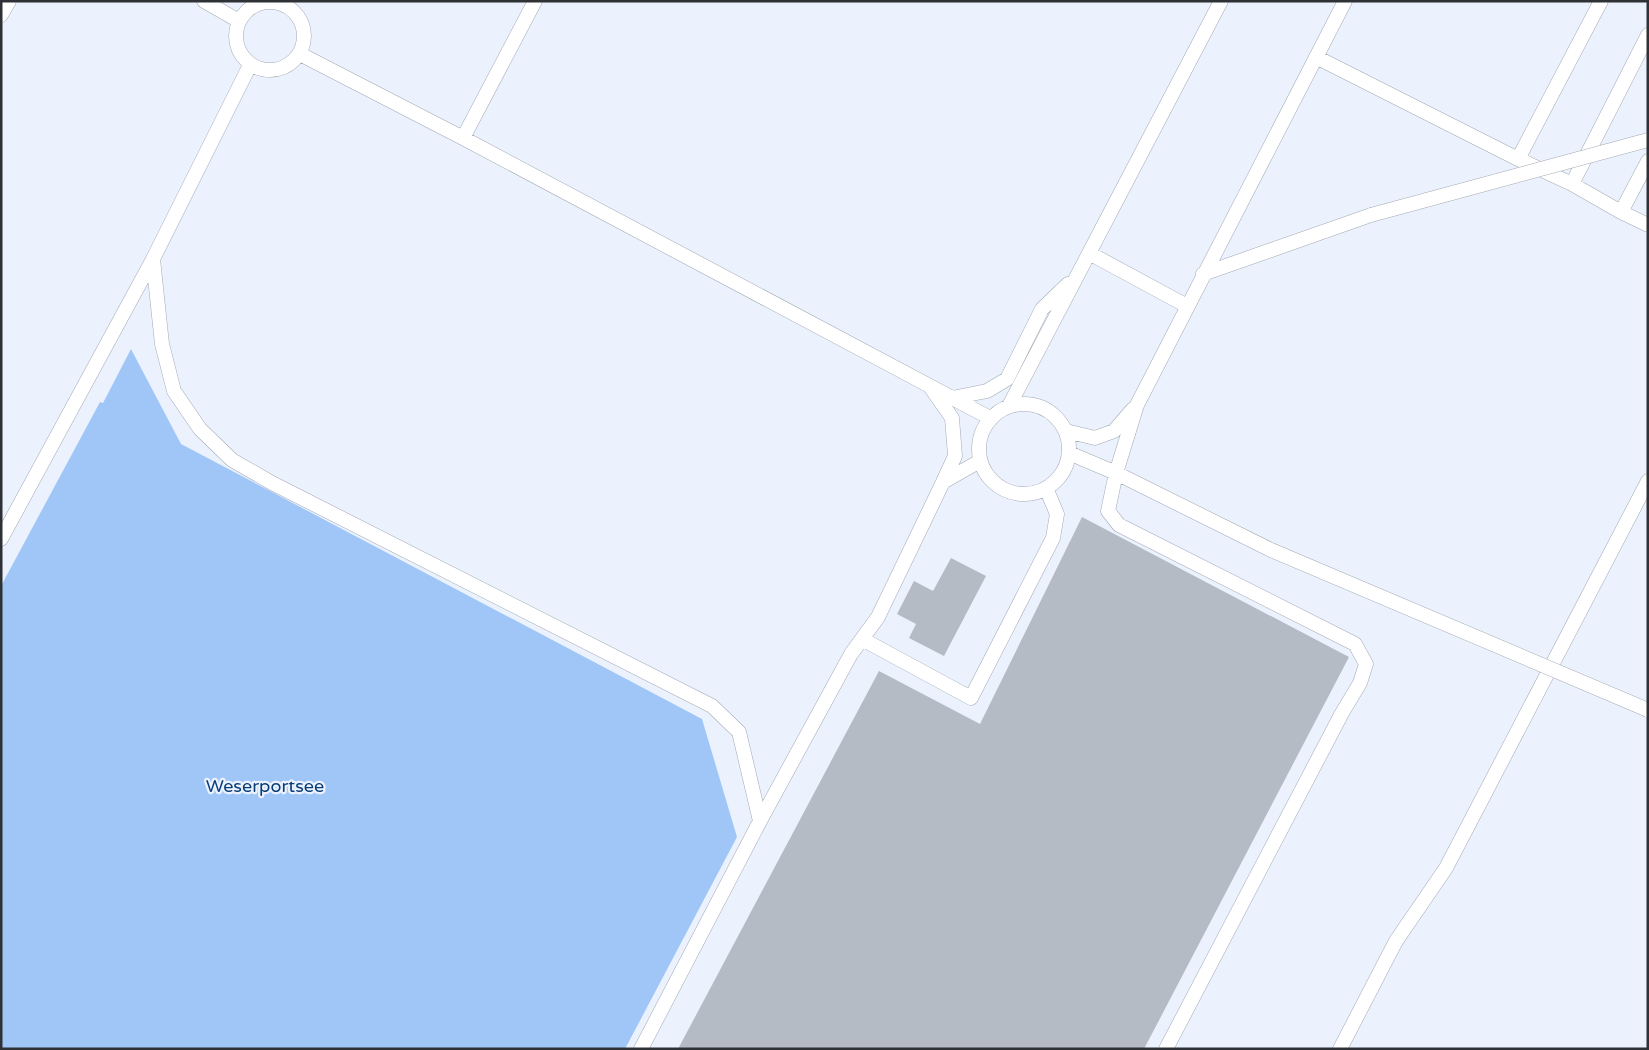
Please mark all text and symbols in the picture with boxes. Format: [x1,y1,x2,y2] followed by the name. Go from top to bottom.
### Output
[206,775,324,797] park label: Weserportsee

